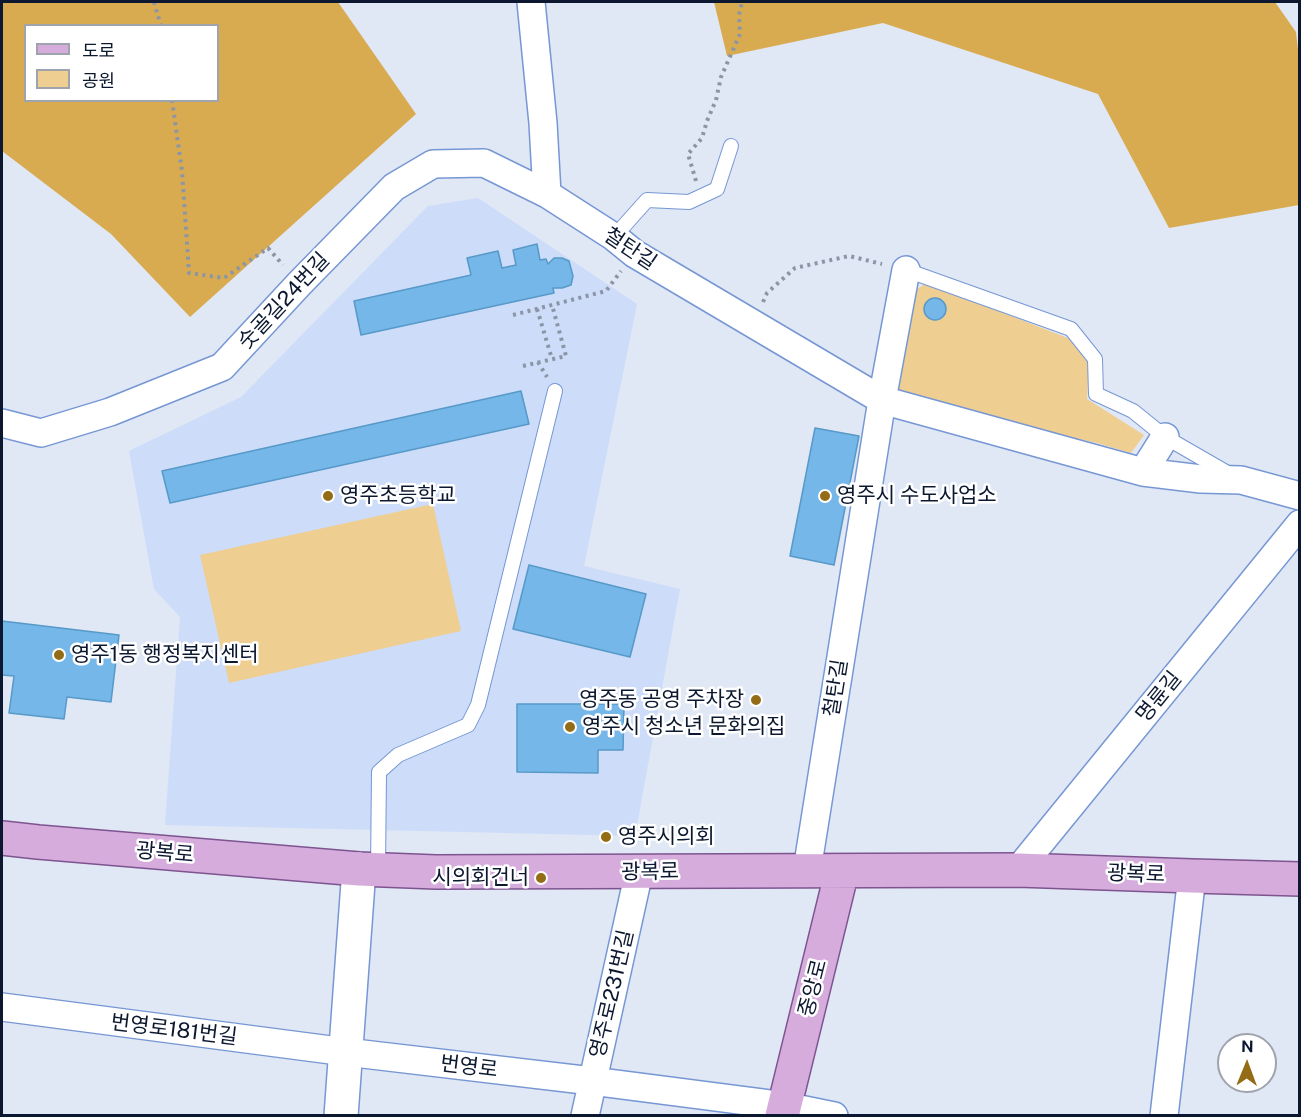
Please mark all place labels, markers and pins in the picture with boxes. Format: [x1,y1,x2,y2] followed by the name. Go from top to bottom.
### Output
[340,483,456,509] place label: 영주초등학교
[837,483,997,509] place label: 영주시 수도사업소
[321,489,335,503] marker: 영주초등학교
[818,489,832,503] marker: 영주시 수도사업소
[71,642,259,668] place label: 영주1동 행정복지센터
[52,648,66,662] marker: 영주1동 행정복지센터
[579,687,744,713] place label: 영주동 공영 주차장
[749,693,763,707] marker: 영주동 공영 주차장
[582,714,785,740] place label: 영주시 청소년 문화의집
[563,720,577,734] marker: 영주시 청소년 문화의집
[618,824,715,850] place label: 영주시의회
[599,830,613,844] marker: 영주시의회
[432,865,529,891] place label: 시의회건너
[534,871,548,885] marker: 시의회건너

